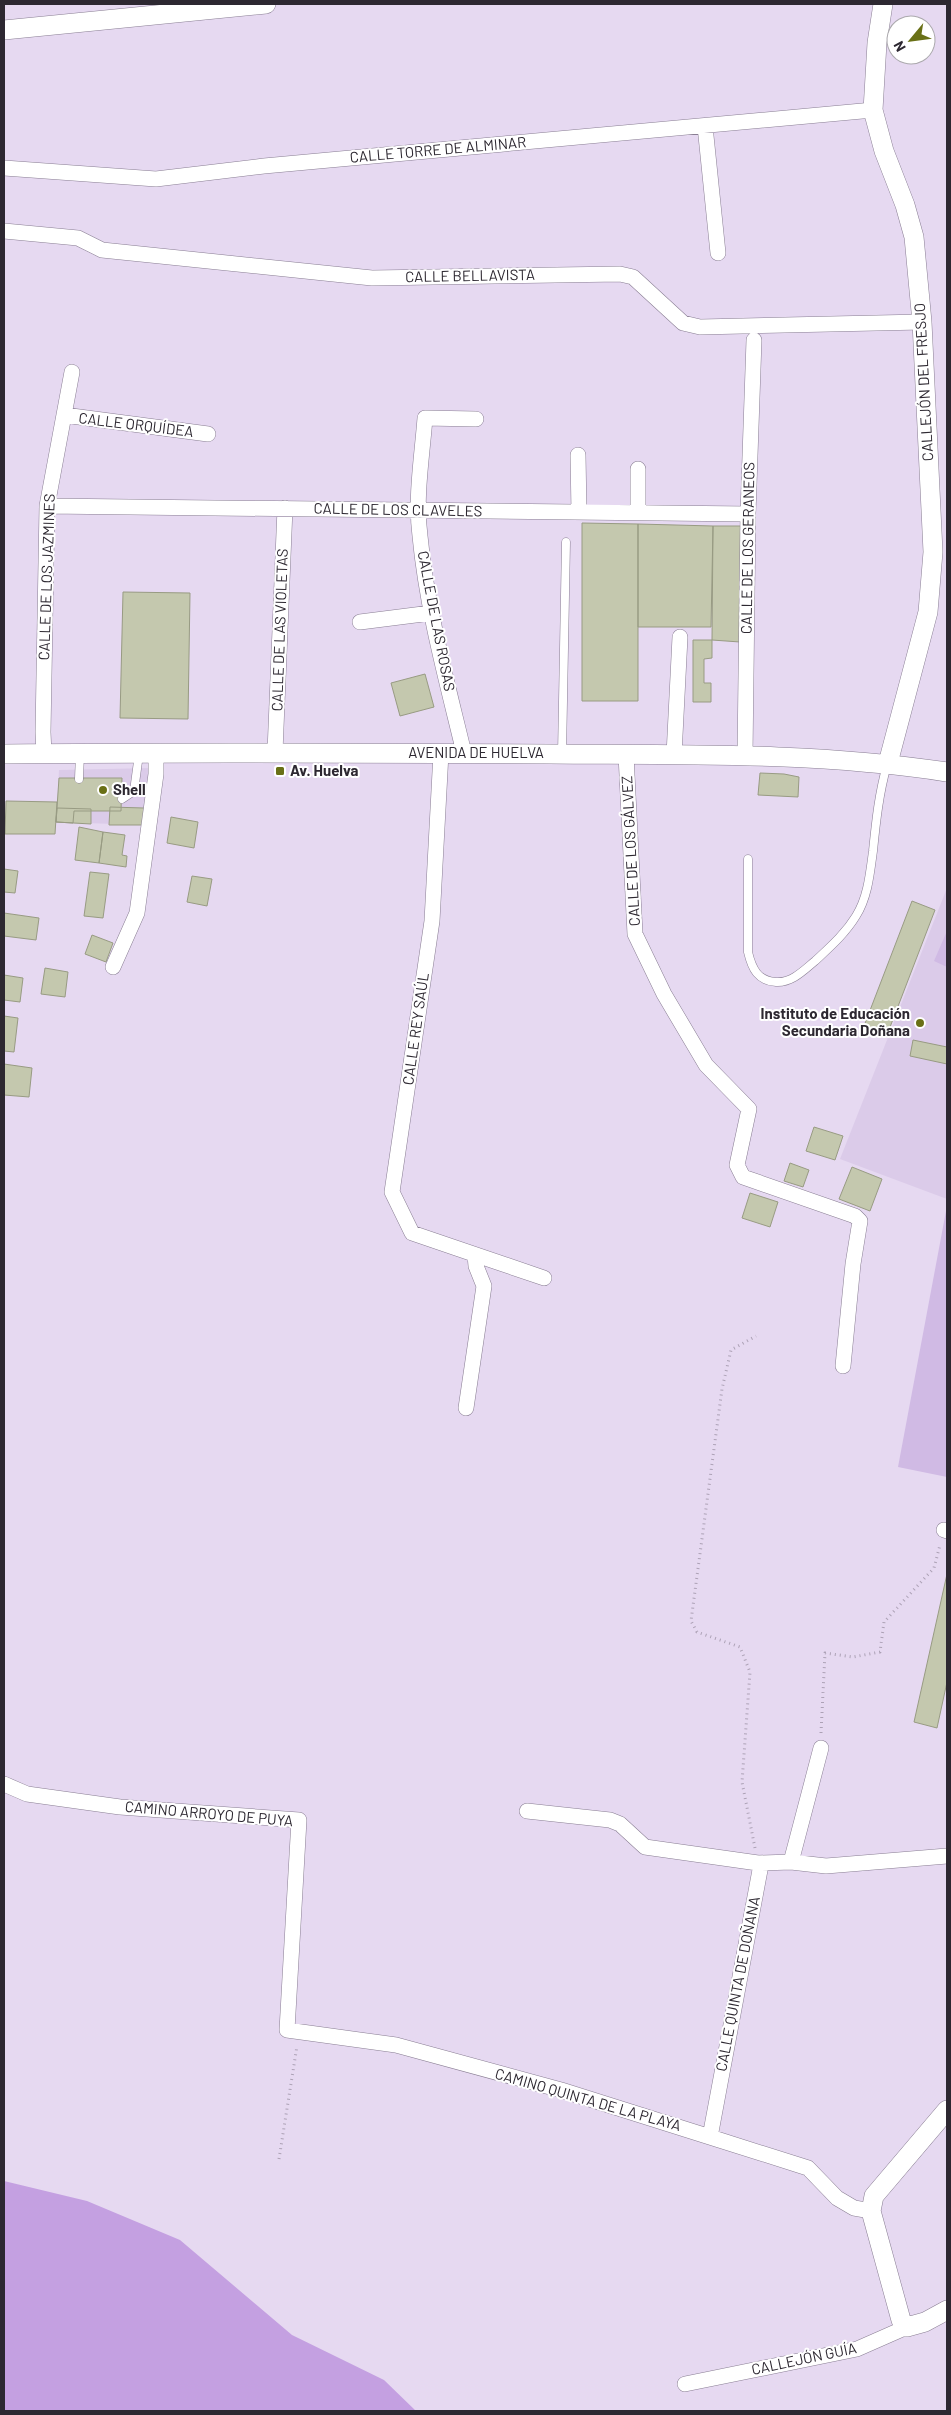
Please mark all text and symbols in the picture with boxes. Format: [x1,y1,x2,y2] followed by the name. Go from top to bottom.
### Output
[886,15,936,65] north arrow
[890,38,909,55] text: N
[349,132,527,166] street label: CALLE TORRE DE ALMINAR
[405,265,535,285] street label: CALLE BELLAVISTA
[910,302,936,462] street label: CALLEJÓN DEL FRESJO
[78,408,195,440] street label: CALLE ORQUÍDEA
[736,462,758,634] street label: CALLE DE LOS GERANEOS
[34,493,58,661] street label: CALLE DE LOS JAZMINES
[313,499,483,519] street label: CALLE DE LOS CLAVELES
[267,548,291,712] street label: CALLE DE LAS VIOLETAS
[415,549,459,693] street label: CALLE DE LAS ROSAS
[408,743,544,761] street label: AVENIDA DE HUELVA
[290,761,358,779] place label: Av. Huelva
[274,765,286,777] marker: Av. Huelva
[617,775,643,927] street label: CALLE DE LOS GÁLVEZ
[113,780,146,798] place label: Shell
[97,784,109,796] marker: Shell
[398,972,432,1086] street label: CALLE REY SAÚL
[761,1004,910,1039] place label: Instituto de Educación Secundaria Doñana
[914,1017,926,1029] marker: Instituto de Educación Secundaria Doñana
[124,1797,294,1829] street label: CAMINO ARROYO DE PUYA
[711,1895,763,2073] street label: CALLE QUINTA DE DOÑANA
[493,2064,683,2134] street label: CAMINO QUINTA DE LA PLAYA
[750,2338,858,2378] street label: CALLEJÓN GUÍA

